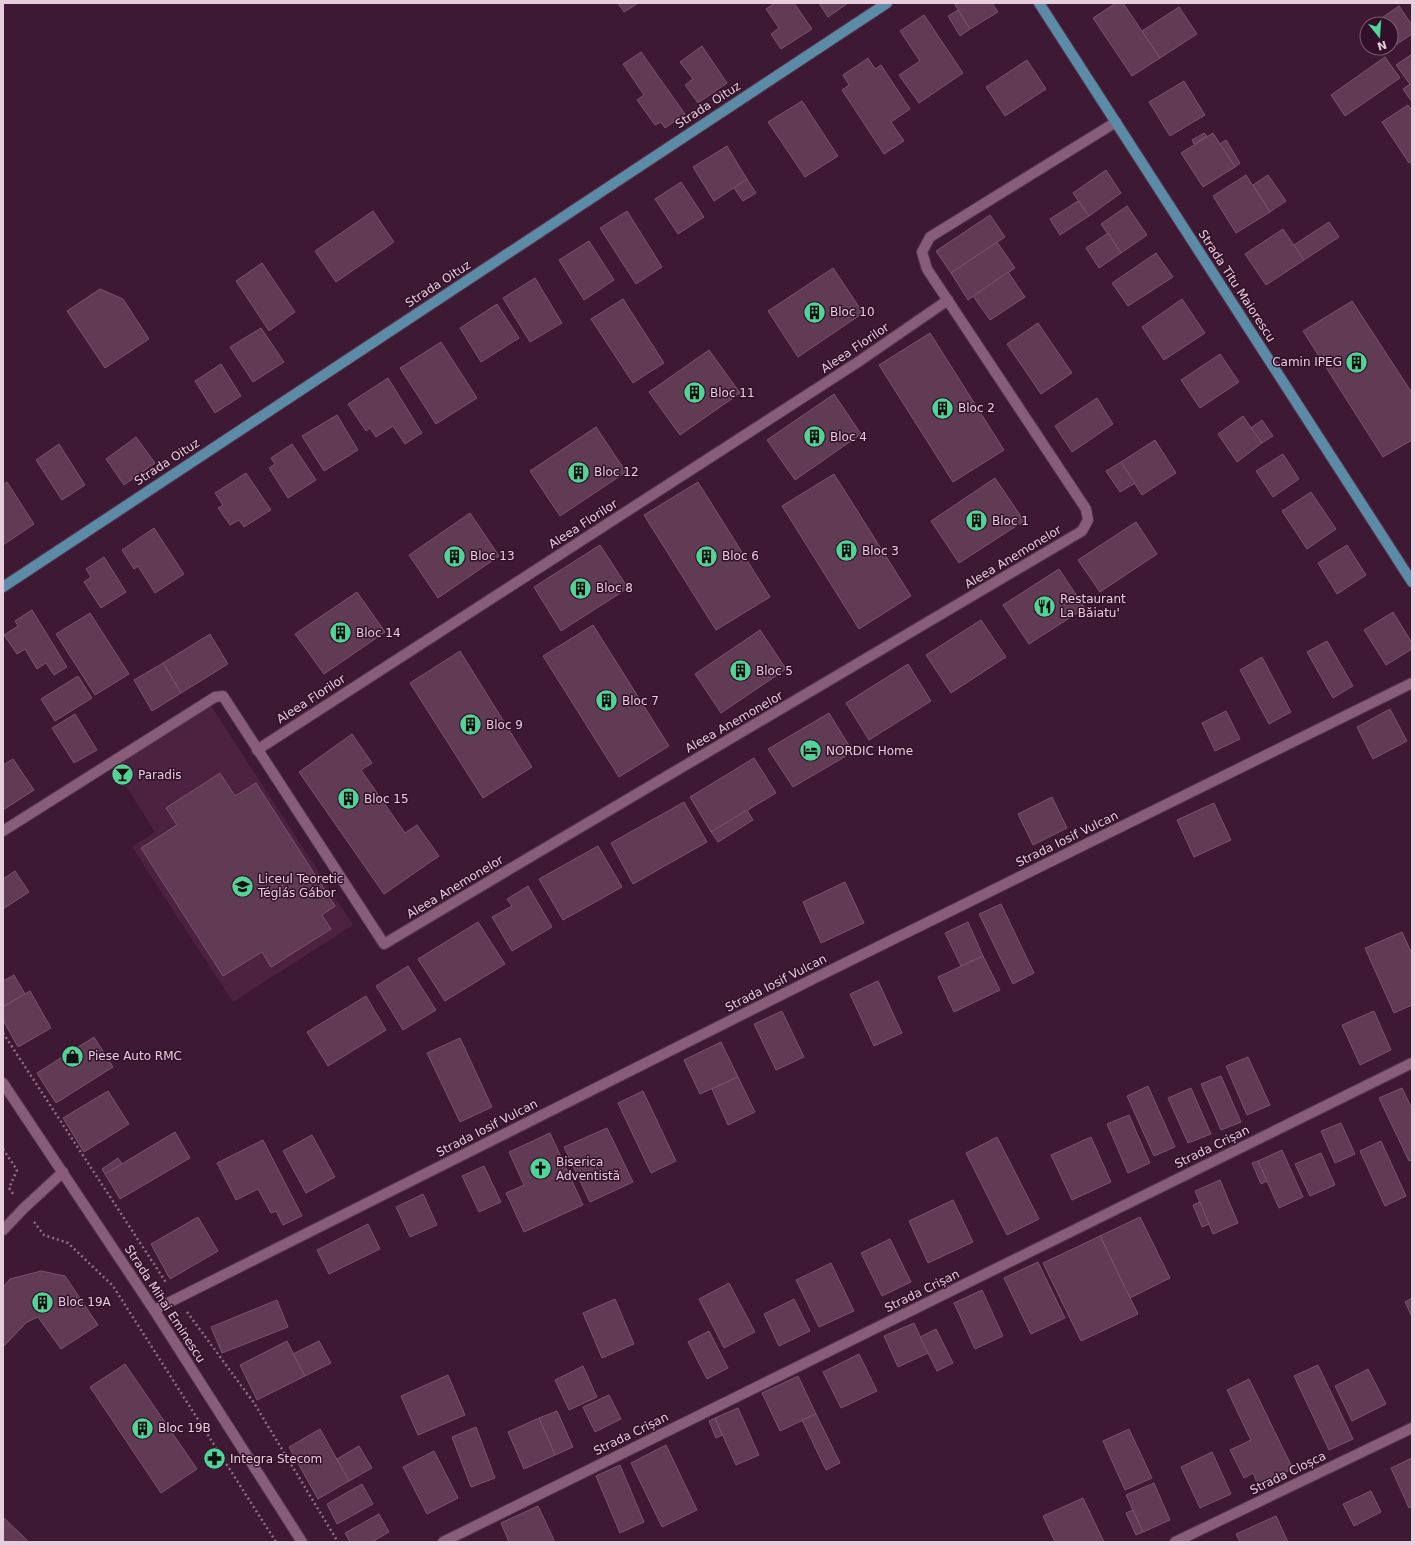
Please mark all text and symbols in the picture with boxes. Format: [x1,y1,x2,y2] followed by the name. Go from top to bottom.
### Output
[1359,16,1399,56] north arrow
[1375,38,1388,53] text: N
[673,79,743,131] street label: Strada Oituz
[1196,227,1278,345] street label: Strada Titu Maiorescu
[403,258,473,310] street label: Strada Oituz
[802,299,828,325] building icon: Bloc 10
[830,305,875,319] place label: Bloc 10
[818,320,892,376] street label: Aleea Florilor
[1344,349,1370,375] building icon: Camin IPEG
[1272,355,1342,369] place label: Camin IPEG
[682,380,708,406] building icon: Bloc 11
[710,386,755,400] place label: Bloc 11
[929,395,955,421] building icon: Bloc 2
[958,401,995,415] place label: Bloc 2
[801,424,827,450] building icon: Bloc 4
[830,430,867,444] place label: Bloc 4
[132,436,202,488] street label: Strada Oituz
[565,459,591,485] building icon: Bloc 12
[594,465,639,479] place label: Bloc 12
[546,497,620,551] street label: Aleea Florilor
[964,508,990,534] building icon: Bloc 1
[992,514,1029,528] place label: Bloc 1
[962,523,1064,591] street label: Aleea Anemonelor
[833,538,859,564] building icon: Bloc 3
[441,543,467,569] building icon: Bloc 13
[694,543,720,569] building icon: Bloc 6
[862,544,899,558] place label: Bloc 3
[470,549,515,563] place label: Bloc 13
[722,549,759,563] place label: Bloc 6
[568,575,594,601] building icon: Bloc 8
[596,581,633,595] place label: Bloc 8
[1060,592,1126,620] place label: Restaurant La Băiatu'
[1031,593,1057,619] restaurant icon: Restaurant La Băiatu'
[327,620,353,646] building icon: Bloc 14
[356,626,401,640] place label: Bloc 14
[728,658,754,684] building icon: Bloc 5
[756,664,793,678] place label: Bloc 5
[274,672,348,726] street label: Aleea Florilor
[593,688,619,714] building icon: Bloc 7
[683,688,785,756] street label: Aleea Anemonelor
[622,694,659,708] place label: Bloc 7
[458,712,484,738] building icon: Bloc 9
[486,718,523,732] place label: Bloc 9
[798,738,824,764] hotel icon: NORDIC Home
[826,744,913,758] place label: NORDIC Home
[110,762,136,788] bar icon: Paradis
[138,768,182,782] place label: Paradis
[336,786,362,812] building icon: Bloc 15
[364,792,409,806] place label: Bloc 15
[1014,808,1120,870] street label: Strada Iosif Vulcan
[404,853,506,921] street label: Aleea Anemonelor
[257,872,343,900] place label: Liceul Teoretic Téglás Gábor
[230,873,256,899] school or university icon: Liceul Teoretic Téglás Gábor
[723,951,829,1015] street label: Strada Iosif Vulcan
[60,1043,86,1069] shop icon: Piese Auto RMC
[88,1049,182,1063] place label: Piese Auto RMC
[434,1096,540,1160] street label: Strada Iosif Vulcan
[1172,1123,1252,1171] street label: Strada Crișan
[556,1155,620,1183] place label: Biserica Adventistă
[528,1156,554,1182] church icon: Biserica Adventistă
[122,1243,208,1365] street label: Strada Mihai Eminescu
[882,1267,962,1315] street label: Strada Crișan
[30,1289,56,1315] building icon: Bloc 19A
[58,1295,112,1309] place label: Bloc 19A
[591,1410,671,1458] street label: Strada Crișan
[130,1415,156,1441] building icon: Bloc 19B
[158,1421,211,1435] place label: Bloc 19B
[202,1446,228,1472] pharmacy icon: Integra Stecom
[1248,1449,1328,1497] street label: Strada Cloșca
[230,1452,322,1466] place label: Integra Stecom

